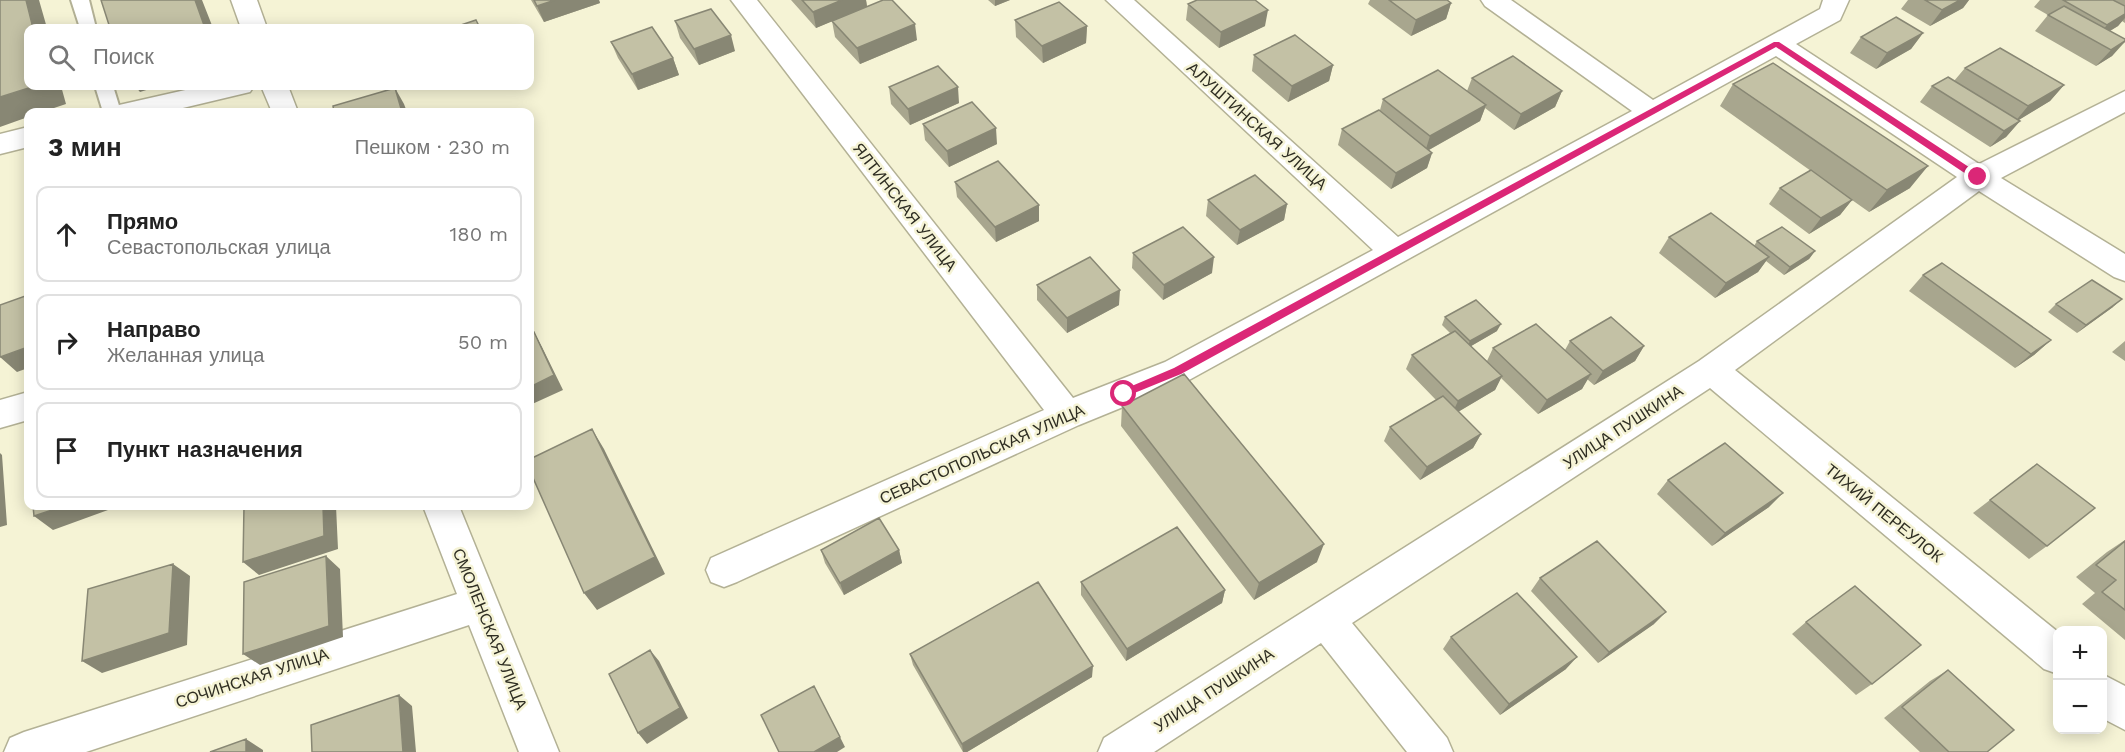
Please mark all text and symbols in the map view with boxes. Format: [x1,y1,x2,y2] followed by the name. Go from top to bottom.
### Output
[24,24,534,90] search box
[45,41,78,74] icon: search
[93,44,154,69] text: Поиск
[1183,58,1331,194] street label: АЛУШТИНСКАЯ УЛИЦА
[48,132,122,162] text: 3 мин
[355,135,510,159] text: Пешком · 230 m
[849,139,961,275] street label: ЯЛТИНСКАЯ УЛИЦА
[1964,163,1990,189] route end
[107,209,178,234] text: Прямо
[50,218,83,251] icon: ahead
[450,222,508,246] text: 180 m
[107,235,331,259] text: Севастопольская улица
[107,317,201,342] text: Направо
[50,326,83,359] icon: right
[458,330,508,354] text: 50 m
[107,343,264,367] text: Желанная улица
[1110,380,1136,406] route start
[1560,381,1687,473] street label: УЛИЦА ПУШКИНА
[877,400,1088,508] street label: СЕВАСТОПОЛЬСКАЯ УЛИЦА
[50,434,83,467] icon: arrive
[107,437,303,462] text: Пункт назначения
[1821,460,1947,567] street label: ТИХИЙ ПЕРЕУЛОК
[449,546,531,713] street label: СМОЛЕНСКАЯ УЛИЦА
[2053,626,2107,734] map controls
[2053,626,2107,680] button: +
[173,644,331,712] street label: СОЧИНСКАЯ УЛИЦА
[1151,644,1278,736] street label: УЛИЦА ПУШКИНА
[2053,680,2107,734] button: −

